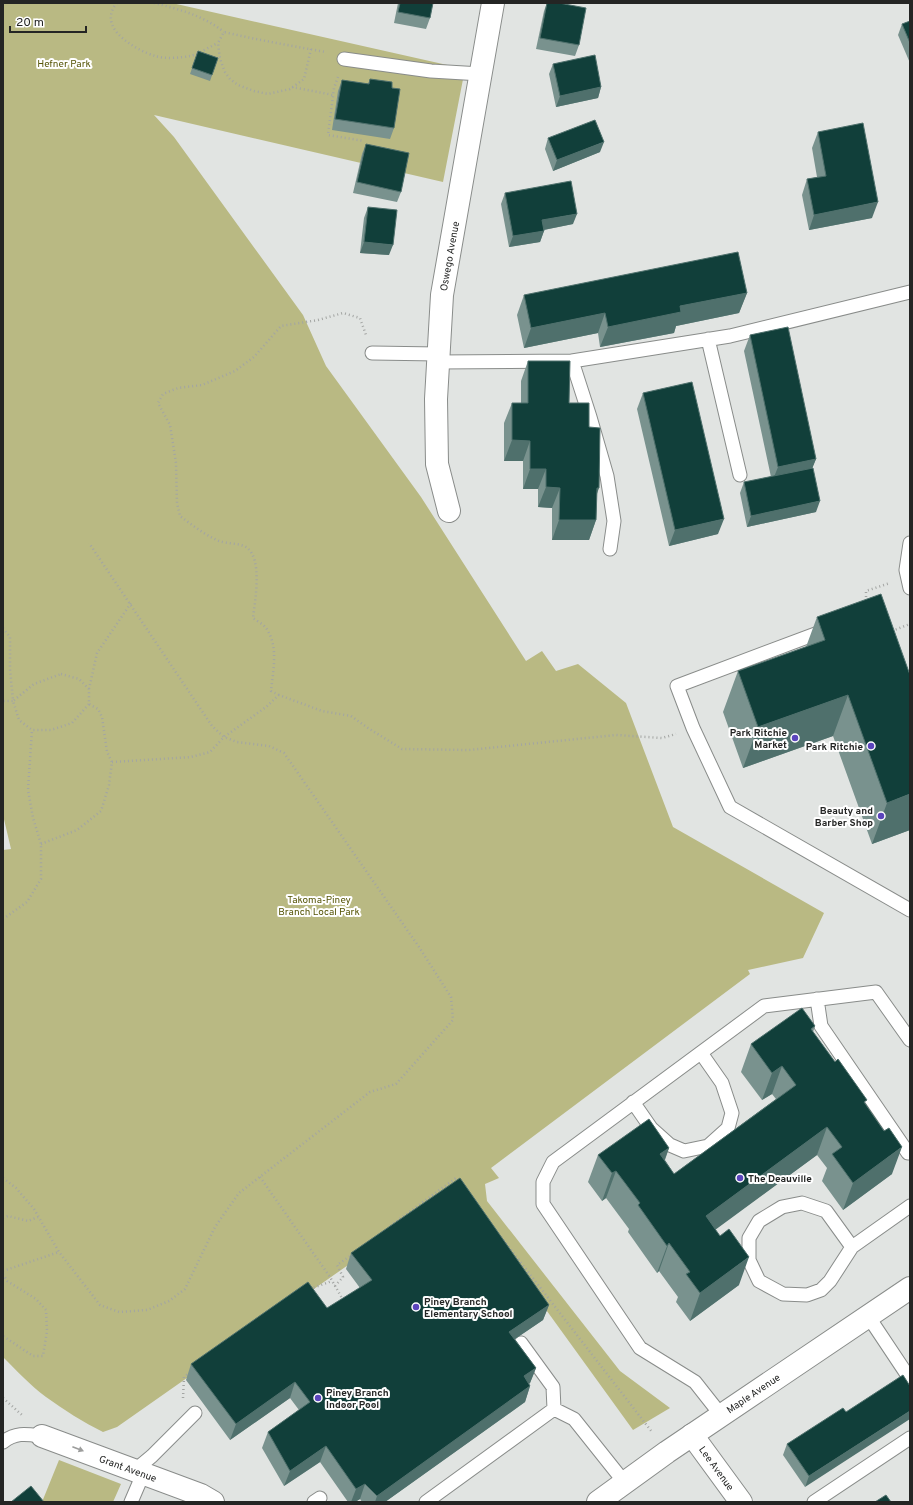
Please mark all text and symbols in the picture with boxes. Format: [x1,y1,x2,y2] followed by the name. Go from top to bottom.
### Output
[10,8,86,34] scale bar
[16,15,44,31] text: 20 m
[37,58,91,71] park label: Hefner Park
[438,220,463,292] street label: Oswego Avenue
[730,727,787,752] place label: Park Ritchie Market
[790,733,800,743] marker: Park Ritchie Market
[806,741,863,754] place label: Park Ritchie
[866,741,876,751] marker: Park Ritchie
[815,805,873,830] place label: Beauty and Barber Shop
[876,811,886,821] marker: Beauty and Barber Shop
[278,894,360,919] park label: Takoma-Piney Branch Local Park
[735,1173,745,1183] marker: The Deauville
[748,1173,812,1186] place label: The Deauville
[424,1296,513,1321] place label: Piney Branch Elementary School
[411,1302,421,1312] marker: Piney Branch Elementary School
[724,1371,783,1417] street label: Maple Avenue
[326,1387,389,1412] place label: Piney Branch Indoor Pool
[313,1393,323,1403] marker: Piney Branch Indoor Pool
[695,1444,736,1494] street label: Lee Avenue
[73,1447,85,1453] one-way arrow
[97,1453,158,1486] street label: Grant Avenue

